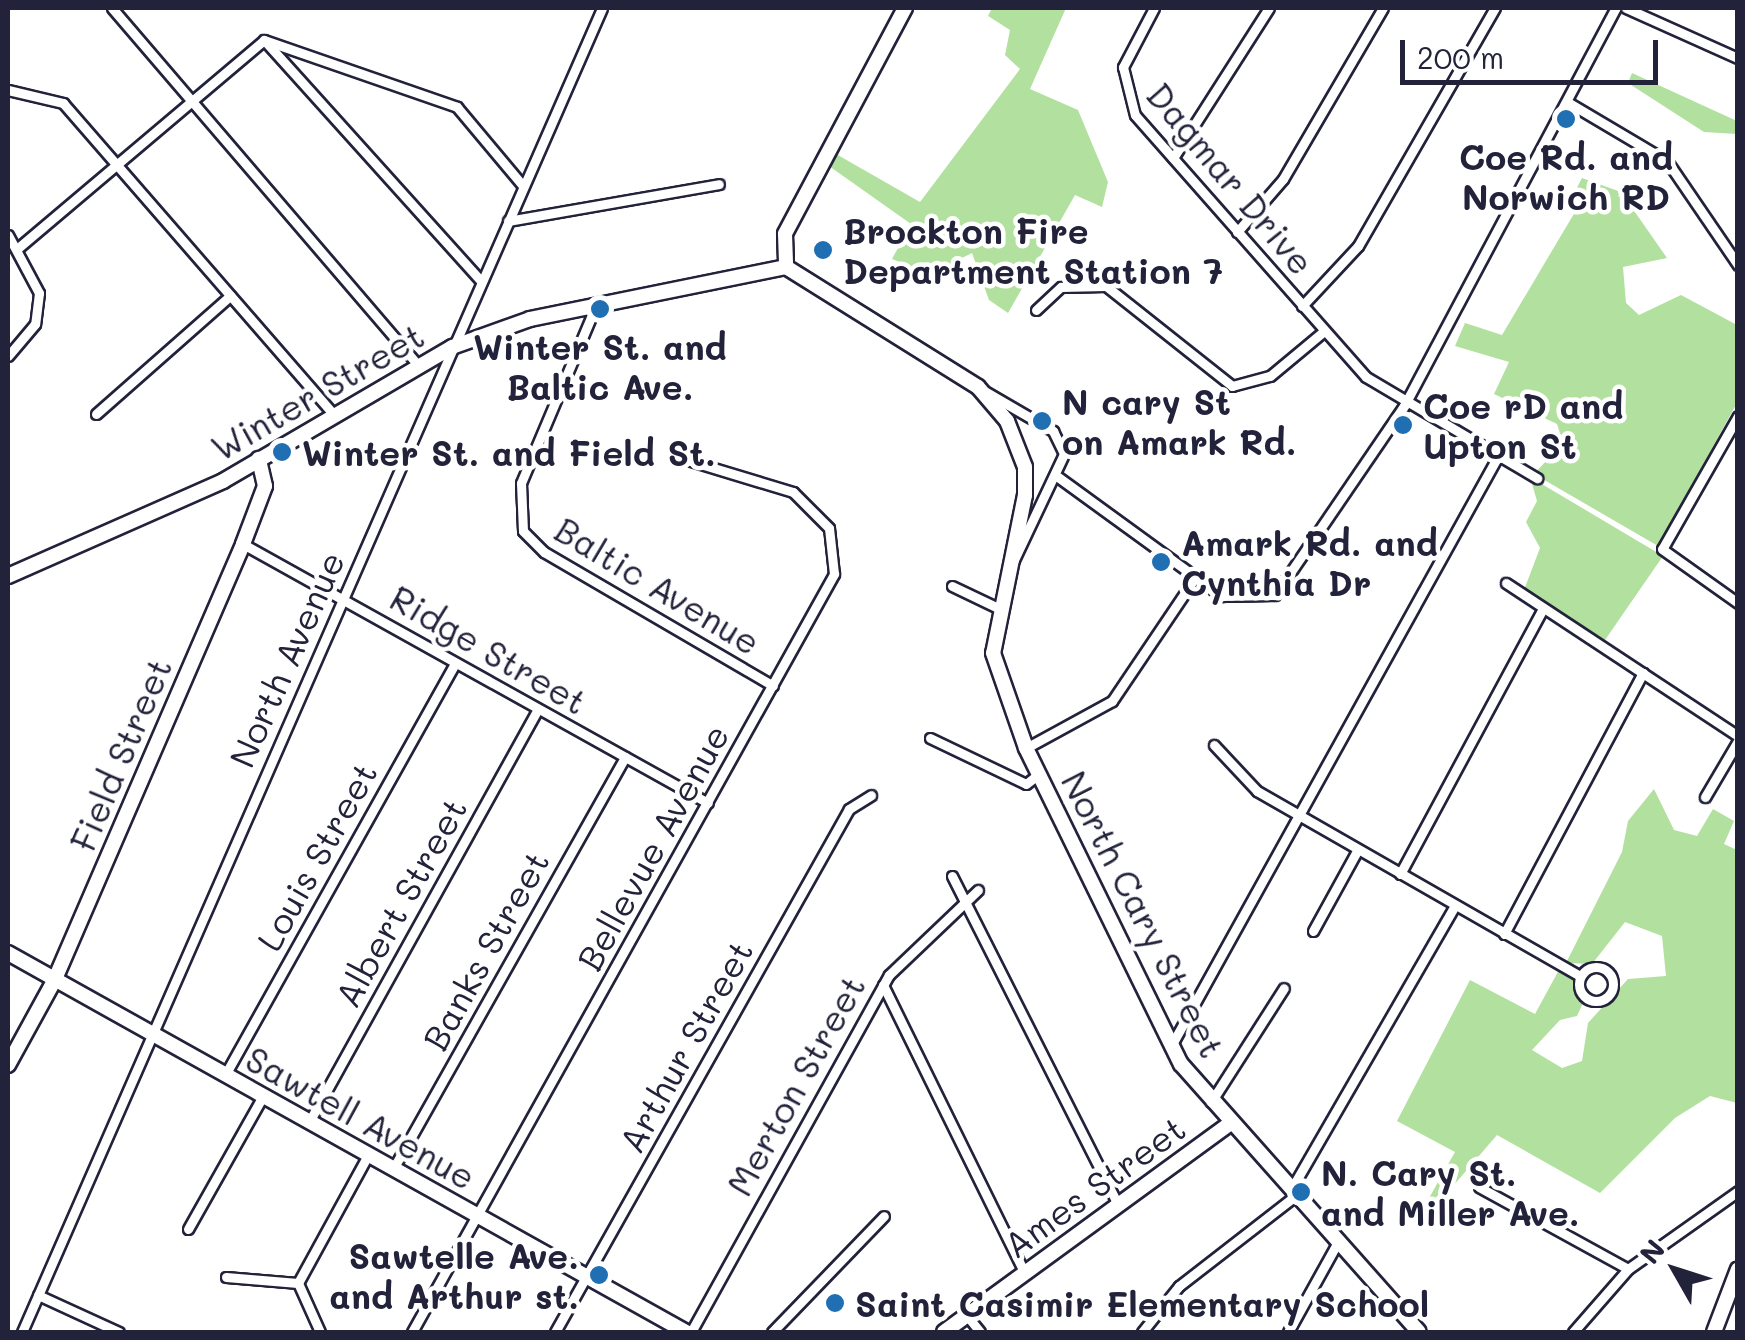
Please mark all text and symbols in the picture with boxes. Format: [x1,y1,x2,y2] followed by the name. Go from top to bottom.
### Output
[1405,20,1662,82] scale bar
[1417,37,1504,77] text: 200 m
[1139,74,1323,282] street label: Dagmar Drive
[1555,108,1577,130] marker: Coe Rd. and Norwich RD
[1459,135,1673,217] place label: Coe Rd. and Norwich RD
[843,209,1223,291] place label: Brockton Fire Department Station 7
[812,239,834,261] marker: Brockton Fire Department Station 7
[589,298,611,320] marker: Winter St. and Baltic Ave.
[203,313,431,469] street label: Winter Street
[473,325,727,407] place label: Winter St. and Baltic Ave.
[1062,380,1296,462] place label: N cary St on Amark Rd.
[1423,384,1623,466] place label: Coe rD and Upton St
[1031,410,1053,432] marker: N cary St on Amark Rd.
[1392,414,1414,436] marker: Coe rD and Upton St
[302,431,716,473] place label: Winter St. and Field St.
[271,441,293,463] marker: Winter St. and Field St.
[548,507,768,663] street label: Baltic Avenue
[1181,521,1438,603] place label: Amark Rd. and Cynthia Dr
[220,545,352,773] street label: North Avenue
[1150,551,1172,573] marker: Amark Rd. and Cynthia Dr
[383,576,595,722] street label: Ridge Street
[61,651,179,857] street label: Field Street
[567,717,737,977] street label: Bellevue Avenue
[247,755,385,957] street label: Louis Street
[1054,764,1234,1064] street label: North Cary Street
[325,790,475,1014] street label: Albert Street
[413,843,557,1057] street label: Banks Street
[609,933,761,1159] street label: Arthur Street
[717,968,873,1202] street label: Merton Street
[239,1037,483,1197] street label: Sawtell Avenue
[995,1106,1193,1266] street label: Ames Street
[1321,1151,1580,1233] place label: N. Cary St. and Miller Ave.
[1290,1181,1312,1203] marker: N. Cary St. and Miller Ave.
[1625,1220,1725,1320] north arrow
[1631,1232,1672,1271] text: N
[329,1234,579,1316] place label: Sawtelle Ave. and Arthur st.
[588,1264,610,1286] marker: Sawtelle Ave. and Arthur st.
[855,1282,1429,1324] place label: Saint Casimir Elementary School
[824,1292,846,1314] marker: Saint Casimir Elementary School

